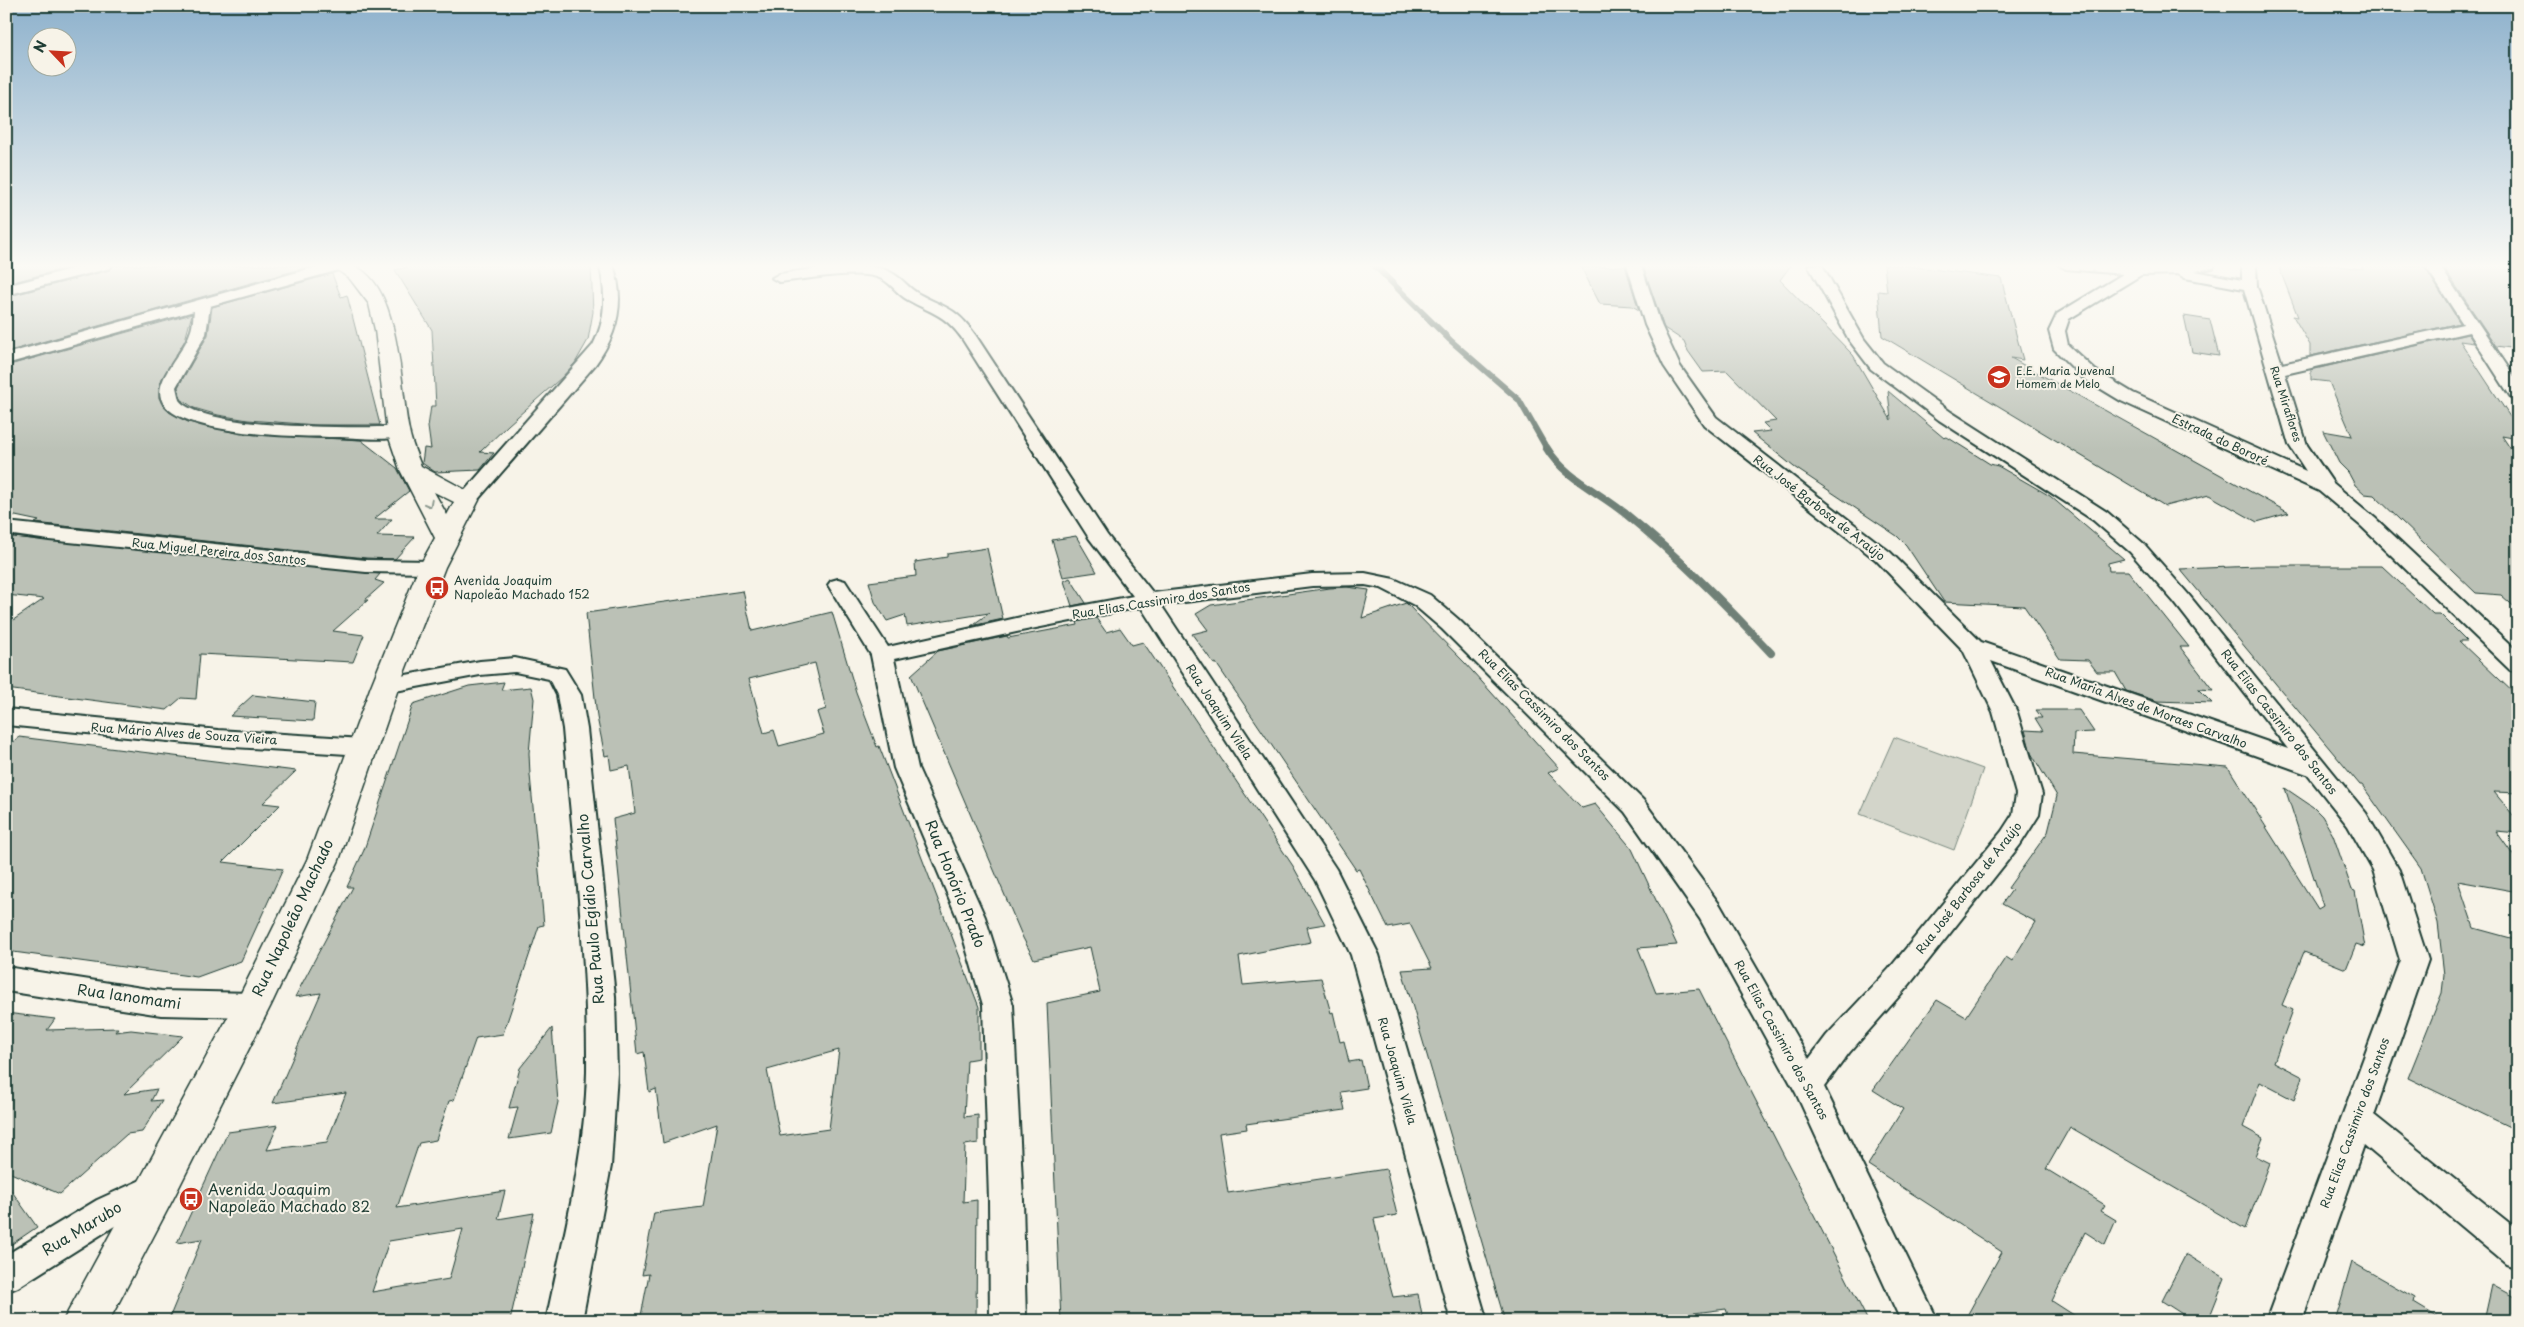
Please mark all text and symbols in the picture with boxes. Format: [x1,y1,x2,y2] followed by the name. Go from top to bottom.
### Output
[28,28,78,78] north arrow
[28,37,52,56] text: N
[2016,362,2114,392] place label: E.E. Maria Juvenal Homem de Melo
[1986,364,2012,390] school or university icon: E.E. Maria Juvenal Homem de Melo
[2266,364,2307,444] street label: Rua Miraflores
[2169,409,2272,469] street label: Estrada do Bororé
[1750,450,1890,565] street label: Rua José Barbosa de Araújo
[423,499,433,508] one-way arrow
[131,533,307,569] street label: Rua Miguel Pereira dos Santos
[454,571,590,603] place label: Avenida Joaquim Napoleão Machado 152
[424,575,450,601] bus stop icon: Avenida Joaquim Napoleão Machado 152
[1071,577,1252,623] street label: Rua Elias Cassimiro dos Santos
[1475,644,1615,785] street label: Rua Elias Cassimiro dos Santos
[2217,645,2343,798] street label: Rua Elias Cassimiro dos Santos
[1182,660,1258,763] street label: Rua Joaquim Vilela
[2043,662,2250,752] street label: Rua Maria Alves de Moraes Carvalho
[90,718,278,749] street label: Rua Mário Alves de Souza Vieira
[570,813,609,1005] street label: Rua Paulo Egídio Carvalho
[920,816,993,951] street label: Rua Honório Prado
[1911,817,2026,957] street label: Rua José Barbosa de Araújo
[245,835,338,1000] street label: Rua Napoleão Machado
[1730,956,1834,1123] street label: Rua Elias Cassimiro dos Santos
[76,977,183,1014] street label: Rua Ianomami
[1374,1015,1422,1127] street label: Rua Joaquim Vilela
[2315,1035,2393,1210] street label: Rua Elias Cassimiro dos Santos
[208,1177,370,1217] place label: Avenida Joaquim Napoleão Machado 82
[178,1186,204,1212] bus stop icon: Avenida Joaquim Napoleão Machado 82
[37,1195,126,1261] street label: Rua Marubo

